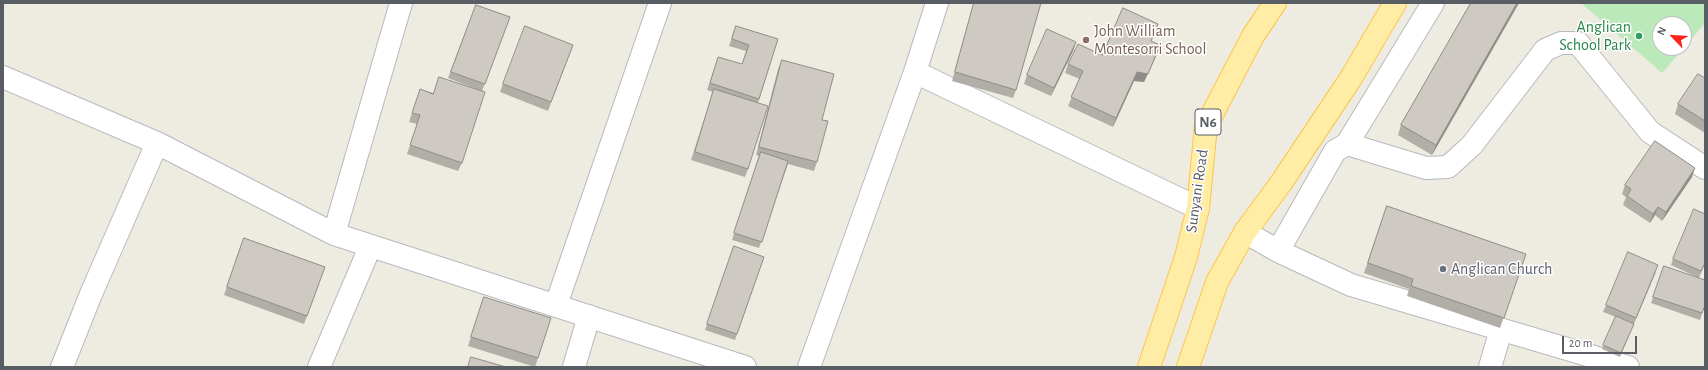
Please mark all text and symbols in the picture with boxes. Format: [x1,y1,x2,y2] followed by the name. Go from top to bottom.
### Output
[1652,16,1692,56] north arrow
[1559,17,1631,55] place label: Anglican School Park
[1094,21,1206,59] place label: John William Montesorri School
[1655,25,1668,37] text: N
[1634,31,1644,41] marker: Anglican School Park
[1081,35,1091,45] marker: John William Montesorri School
[1195,109,1221,135] road number: N6
[1182,148,1212,234] street label: Sunyani Road
[1451,259,1552,279] place label: Anglican Church
[1438,264,1448,274] marker: Anglican Church
[1564,328,1639,354] scale bar
[1569,337,1592,349] text: 20 m

